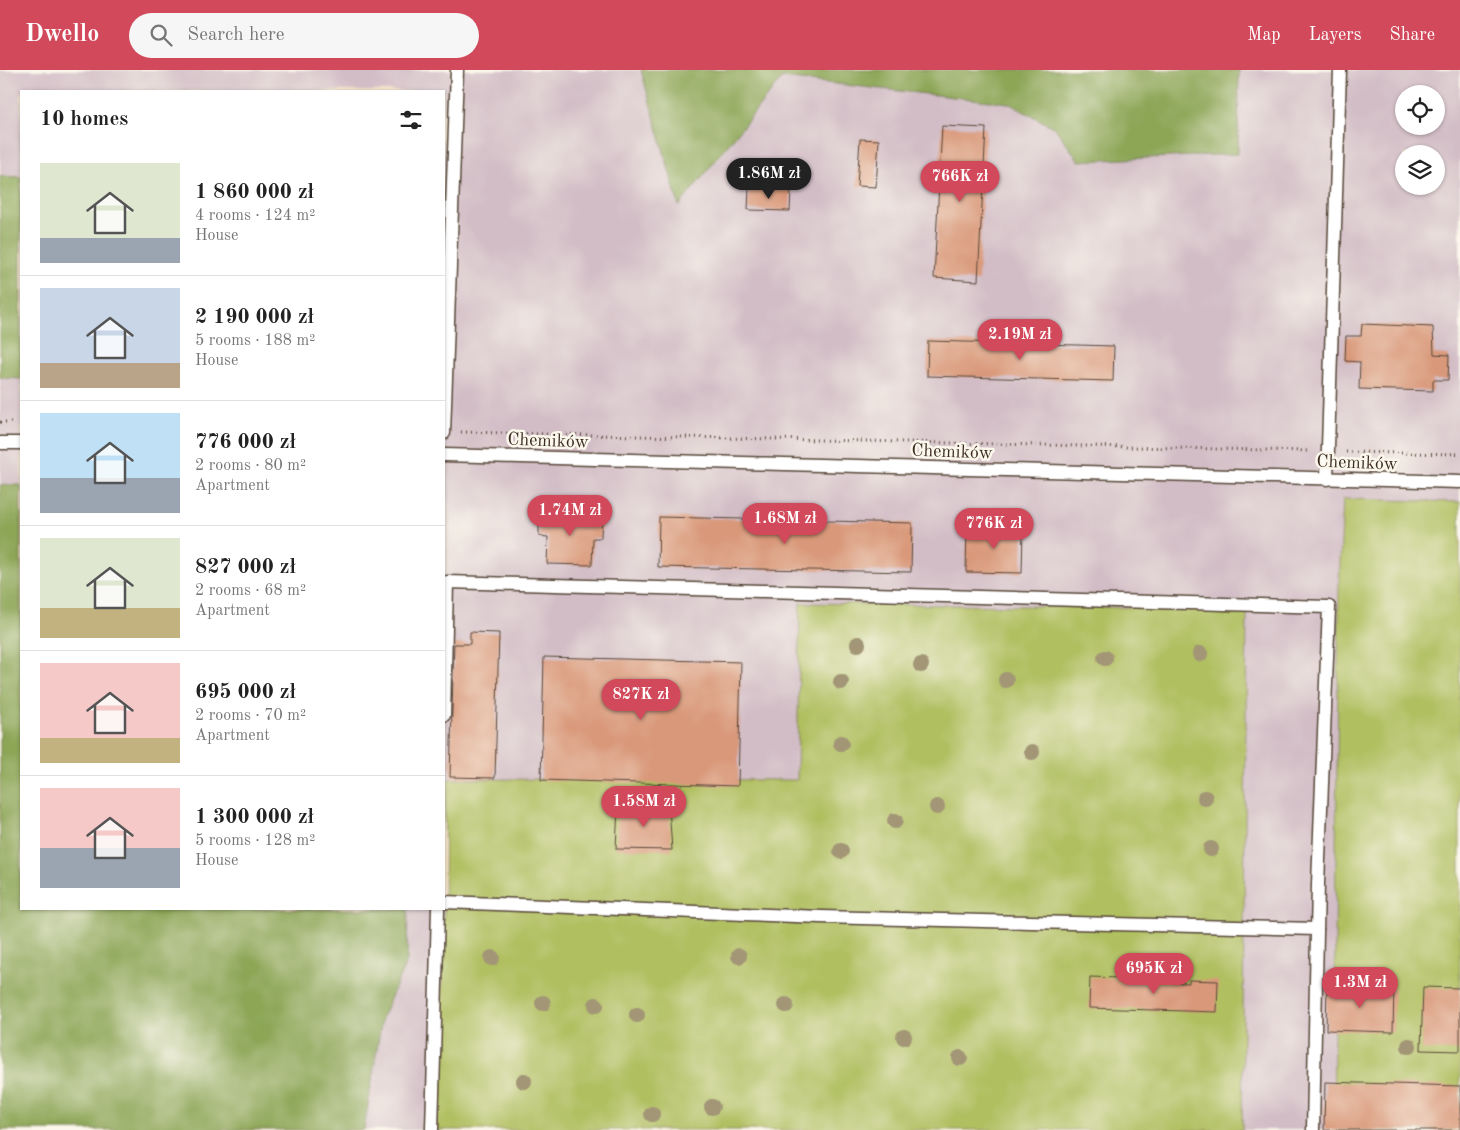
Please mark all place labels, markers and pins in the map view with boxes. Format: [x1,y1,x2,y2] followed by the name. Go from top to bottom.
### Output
[717,158,821,200] pin: 1.86M zł
[914,160,1006,203] pin: 766K zł
[968,318,1072,361] pin: 2.19M zł
[518,494,622,537] pin: 1.74M zł
[733,502,837,545] pin: 1.68M zł
[948,508,1040,550] pin: 776K zł
[595,678,687,721] pin: 827K zł
[592,786,696,828] pin: 1.58M zł
[1108,952,1200,995] pin: 695K zł
[1314,966,1406,1009] pin: 1.3M zł

